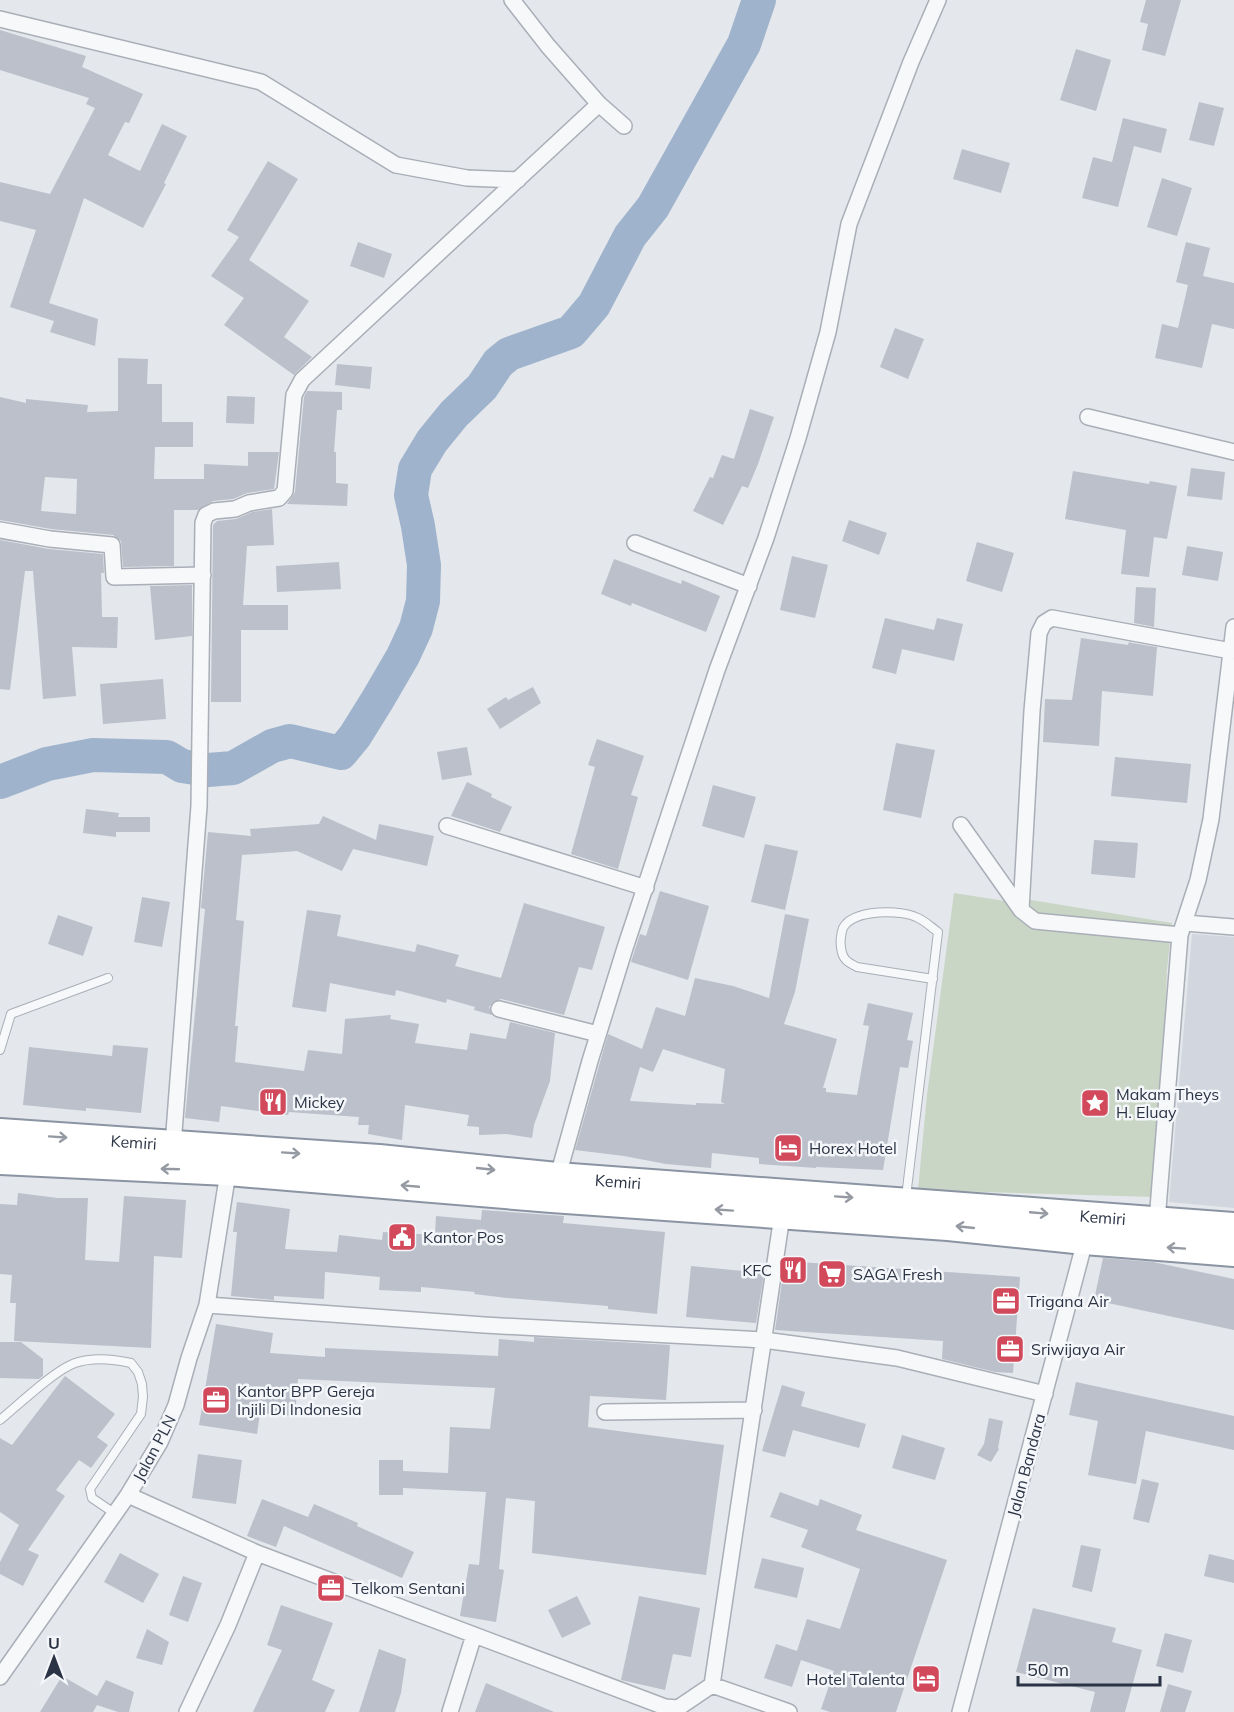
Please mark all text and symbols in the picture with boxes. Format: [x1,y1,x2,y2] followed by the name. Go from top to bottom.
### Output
[1116,1084,1219,1122] place label: Makam Theys H. Eluay
[257,1086,289,1118] restaurant icon: Mickey
[1079,1087,1111,1119] place icon: Makam Theys H. Eluay
[294,1092,345,1112] place label: Mickey
[110,1131,157,1154] street label: Kemiri
[48,1132,68,1143] one-way arrow
[772,1132,804,1164] hotel icon: Horex Hotel
[809,1138,897,1158] place label: Horex Hotel
[281,1148,301,1159] one-way arrow
[160,1163,180,1175] one-way arrow
[475,1164,495,1175] one-way arrow
[594,1170,642,1193] street label: Kemiri
[401,1180,421,1191] one-way arrow
[834,1192,854,1203] one-way arrow
[715,1204,735,1215] one-way arrow
[1079,1206,1126,1229] street label: Kemiri
[1028,1208,1048,1219] one-way arrow
[386,1221,418,1253] public building icon: Kantor Pos
[955,1222,975,1233] one-way arrow
[423,1227,504,1247] place label: Kantor Pos
[1166,1242,1186,1253] one-way arrow
[777,1254,809,1286] restaurant icon: KFC
[816,1258,848,1290] supermarket icon: SAGA Fresh
[742,1260,772,1280] place label: KFC
[853,1264,943,1284] place label: SAGA Fresh
[990,1285,1022,1317] office icon: Trigana Air
[1027,1291,1109,1311] place label: Trigana Air
[994,1333,1026,1365] office icon: Sriwijaya Air
[1031,1339,1125,1359] place label: Sriwijaya Air
[237,1381,375,1419] place label: Kantor BPP Gereja Injili Di Indonesia
[200,1384,232,1416] office icon: Kantor BPP Gereja Injili Di Indonesia
[128,1411,180,1485] street label: Jalan PLN
[1003,1411,1049,1519] street label: Jalan Bandara
[315,1572,347,1604] office icon: Telkom Sentani
[352,1578,465,1598] place label: Telkom Sentani
[24,1628,84,1688] north arrow
[48,1633,60,1653] text: U
[1018,1649,1160,1687] scale bar
[1027,1658,1069,1681] text: 50 m
[910,1663,942,1695] hotel icon: Hotel Talenta
[806,1669,905,1689] place label: Hotel Talenta

